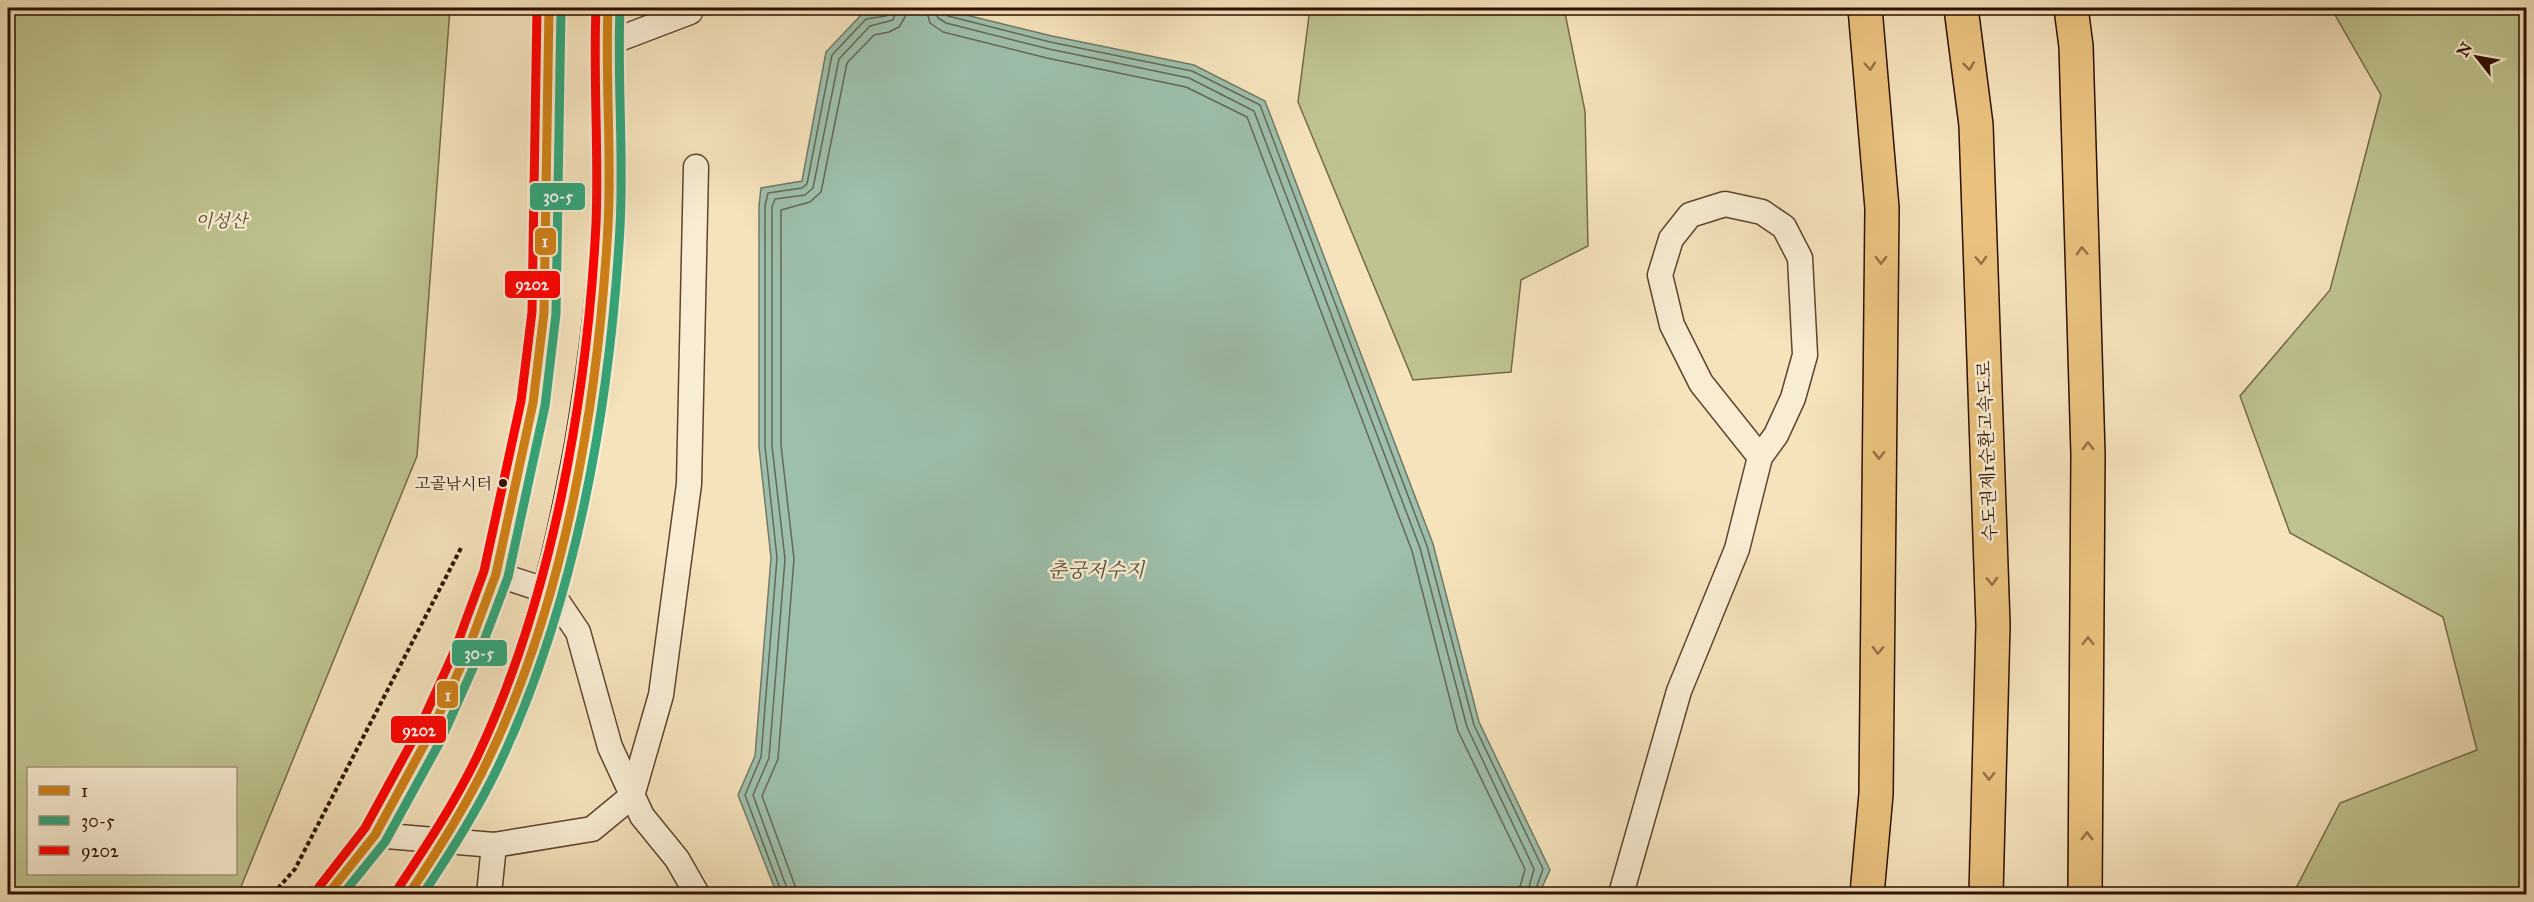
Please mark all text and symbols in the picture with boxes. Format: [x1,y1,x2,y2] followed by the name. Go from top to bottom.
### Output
[2447,27,2507,87] north arrow
[2453,38,2476,60] text: N
[1863,61,1876,70] one-way arrow
[1962,61,1974,70] one-way arrow
[529,182,586,211] line badge: 30-5
[543,187,573,207] text: 30-5
[195,210,250,232] park label: 이성산
[534,227,557,256] line badge: 1
[542,232,549,251] text: 1
[2076,247,2089,256] one-way arrow
[1875,256,1887,265] one-way arrow
[1974,256,1987,265] one-way arrow
[504,270,561,299] line badge: 9202
[515,275,550,295] text: 9202
[1973,360,2001,542] street label: 수도권제1순환고속도로
[2082,442,2094,451] one-way arrow
[1873,451,1885,460] one-way arrow
[415,474,492,493] place label: 고골낚시터
[497,477,509,489] marker: 고골낚시터
[1048,558,1146,582] water label: 춘궁저수지
[1985,576,1998,585] one-way arrow
[2081,637,2094,646] one-way arrow
[451,639,508,667] line badge: 30-5
[464,644,494,664] text: 30-5
[1871,646,1884,655] one-way arrow
[436,680,459,709] line badge: 1
[445,686,452,705] text: 1
[390,715,447,744] line badge: 9202
[402,721,437,741] text: 9202
[27,767,237,875] legend
[1983,771,1996,780] one-way arrow
[81,780,88,802] text: 1
[81,810,115,832] text: 30-5
[2081,832,2093,841] one-way arrow
[81,840,119,862] text: 9202

